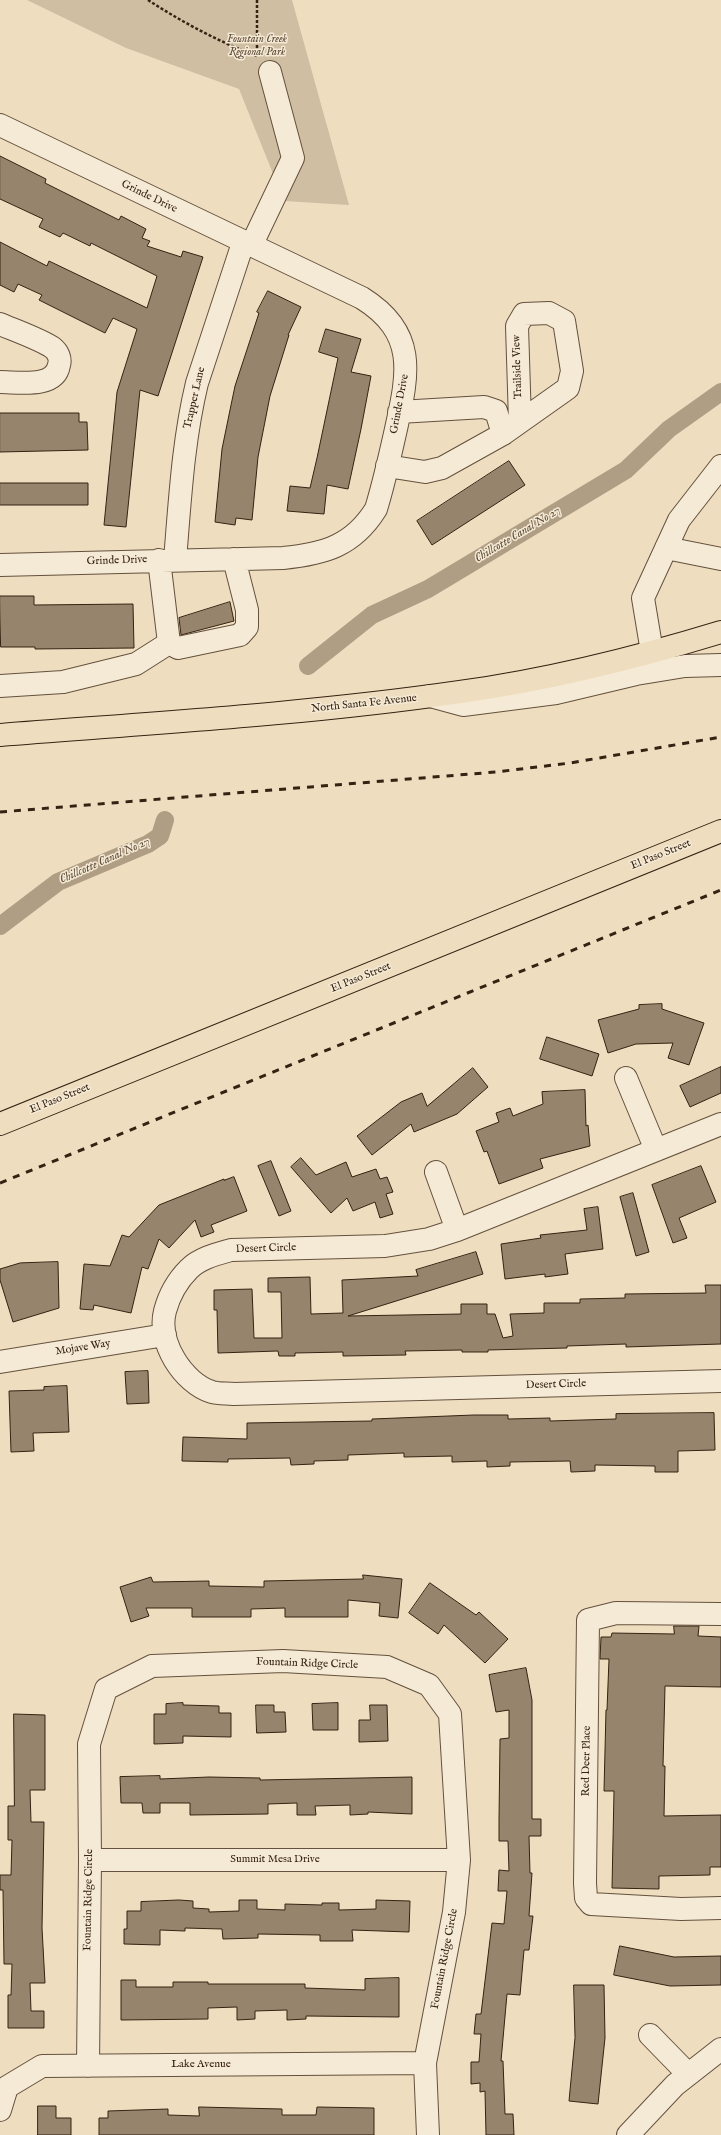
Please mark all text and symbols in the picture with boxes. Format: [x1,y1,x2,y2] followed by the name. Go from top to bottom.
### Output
[227,33,287,59] park label: Fountain Creek Regional Park
[119,178,179,216] street label: Grinde Drive
[510,335,526,399] street label: Trailside View
[181,366,209,430] street label: Trapper Lane
[388,373,412,435] street label: Grinde Drive
[473,504,563,566] water label: Chillcotte Canal No 27
[87,553,147,569] street label: Grinde Drive
[310,692,418,716] street label: North Santa Fe Avenue
[58,835,152,887] water label: Chillcotte Canal No 27
[629,837,693,873] street label: El Paso Street
[329,960,393,996] street label: El Paso Street
[28,1081,92,1117] street label: El Paso Street
[236,1241,296,1257] street label: Desert Circle
[55,1337,111,1359] street label: Mojave Way
[526,1377,586,1393] street label: Desert Circle
[256,1656,358,1672] street label: Fountain Ridge Circle
[580,1725,594,1797] street label: Red Deer Place
[82,1849,96,1951] street label: Fountain Ridge Circle
[230,1853,320,1867] street label: Summit Mesa Drive
[429,1908,461,2010] street label: Fountain Ridge Circle
[171,2058,231,2072] street label: Lake Avenue

